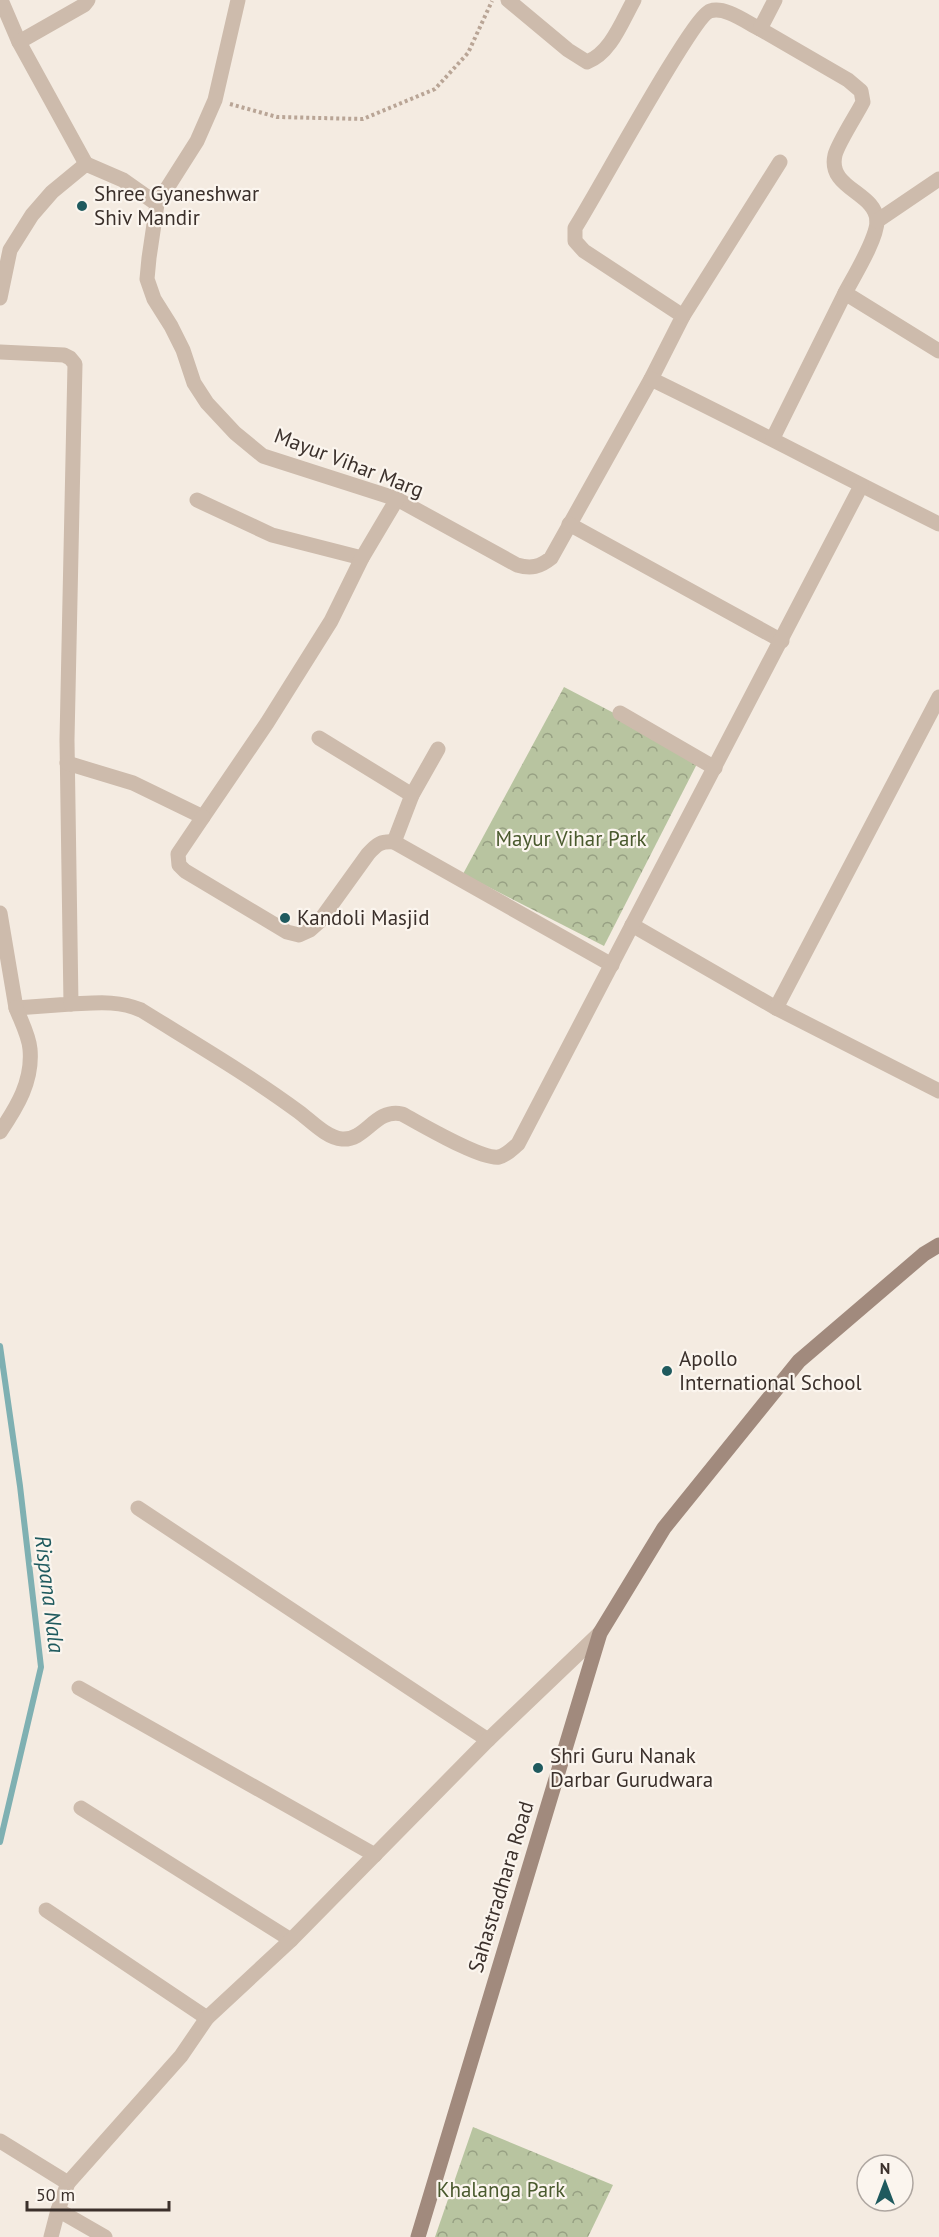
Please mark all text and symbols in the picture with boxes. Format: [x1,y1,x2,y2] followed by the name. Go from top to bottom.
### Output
[94,180,259,231] place label: Shree Gyaneshwar Shiv Mandir
[75,199,89,213] marker: Shree Gyaneshwar Shiv Mandir
[271,422,428,503] street label: Mayur Vihar Marg
[495,825,647,852] park label: Mayur Vihar Park
[297,904,429,931] place label: Kandoli Masjid
[278,911,292,925] marker: Kandoli Masjid
[679,1345,862,1396] place label: Apollo International School
[660,1364,674,1378] marker: Apollo International School
[29,1534,71,1655] water label: Rispana Nala
[550,1742,713,1793] place label: Shri Guru Nanak Darbar Gurudwara
[531,1761,545,1775] marker: Shri Guru Nanak Darbar Gurudwara
[462,1798,539,1976] street label: Sahastradhara Road
[855,2153,915,2213] north arrow
[880,2158,890,2178] text: N
[27,2174,170,2212] scale bar
[437,2176,565,2203] park label: Khalanga Park
[36,2183,75,2206] text: 50 m

